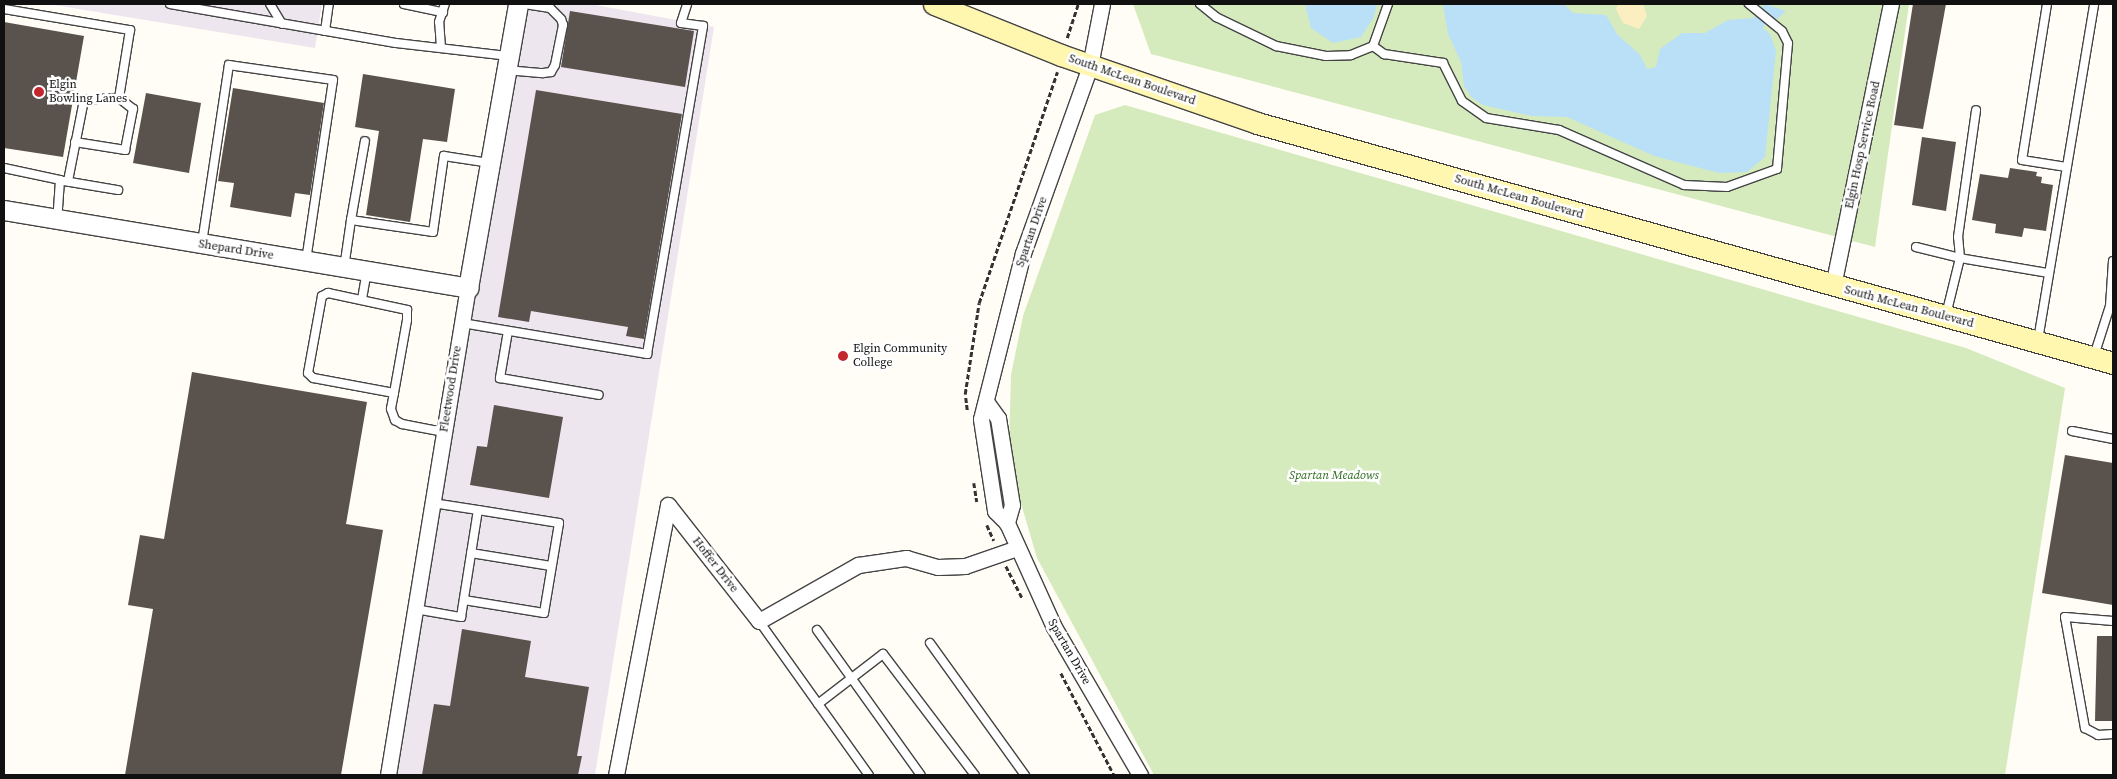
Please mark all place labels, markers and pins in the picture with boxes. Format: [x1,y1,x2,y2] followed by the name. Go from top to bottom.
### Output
[49,78,127,106] place label: Elgin Bowling Lanes
[33,86,45,98] marker: Elgin Bowling Lanes
[853,342,947,370] place label: Elgin Community College
[837,350,849,362] marker: Elgin Community College

